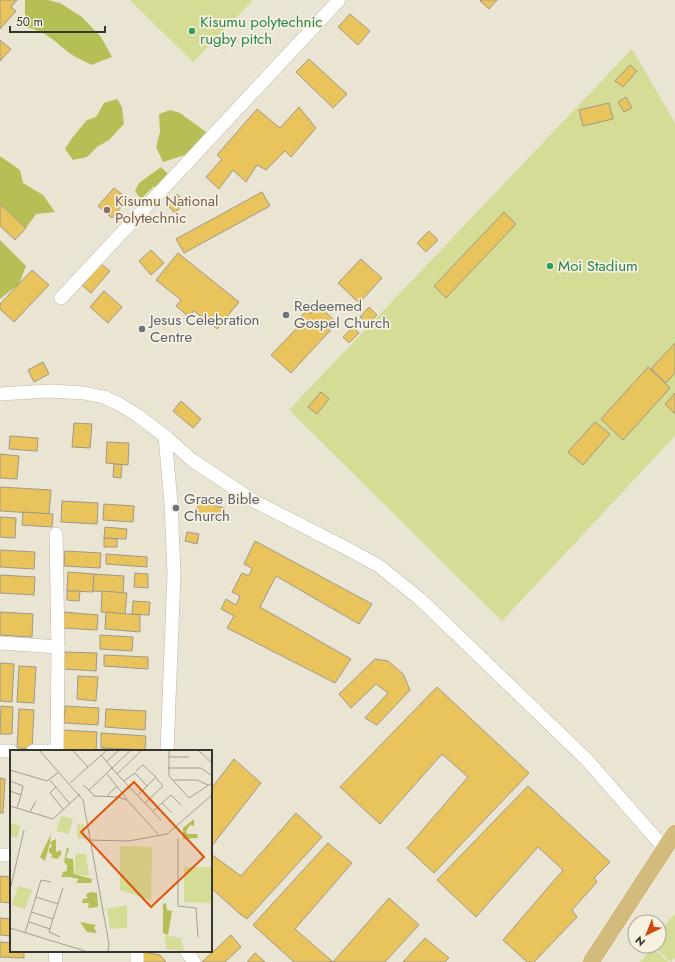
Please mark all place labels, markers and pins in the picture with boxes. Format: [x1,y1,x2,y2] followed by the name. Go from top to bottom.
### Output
[200,11,322,50] place label: Kisumu polytechnic rugby pitch
[187,26,197,36] marker: Kisumu polytechnic rugby pitch
[115,190,218,229] place label: Kisumu National Polytechnic
[102,205,112,215] marker: Kisumu National Polytechnic
[558,255,638,277] place label: Moi Stadium
[545,261,555,271] marker: Moi Stadium
[294,295,390,334] place label: Redeemed Gospel Church
[148,309,259,348] place label: Jesus Celebration Centre
[281,310,291,320] marker: Redeemed Gospel Church
[137,324,147,334] marker: Jesus Celebration Centre
[184,488,260,527] place label: Grace Bible Church
[171,503,181,513] marker: Grace Bible Church

